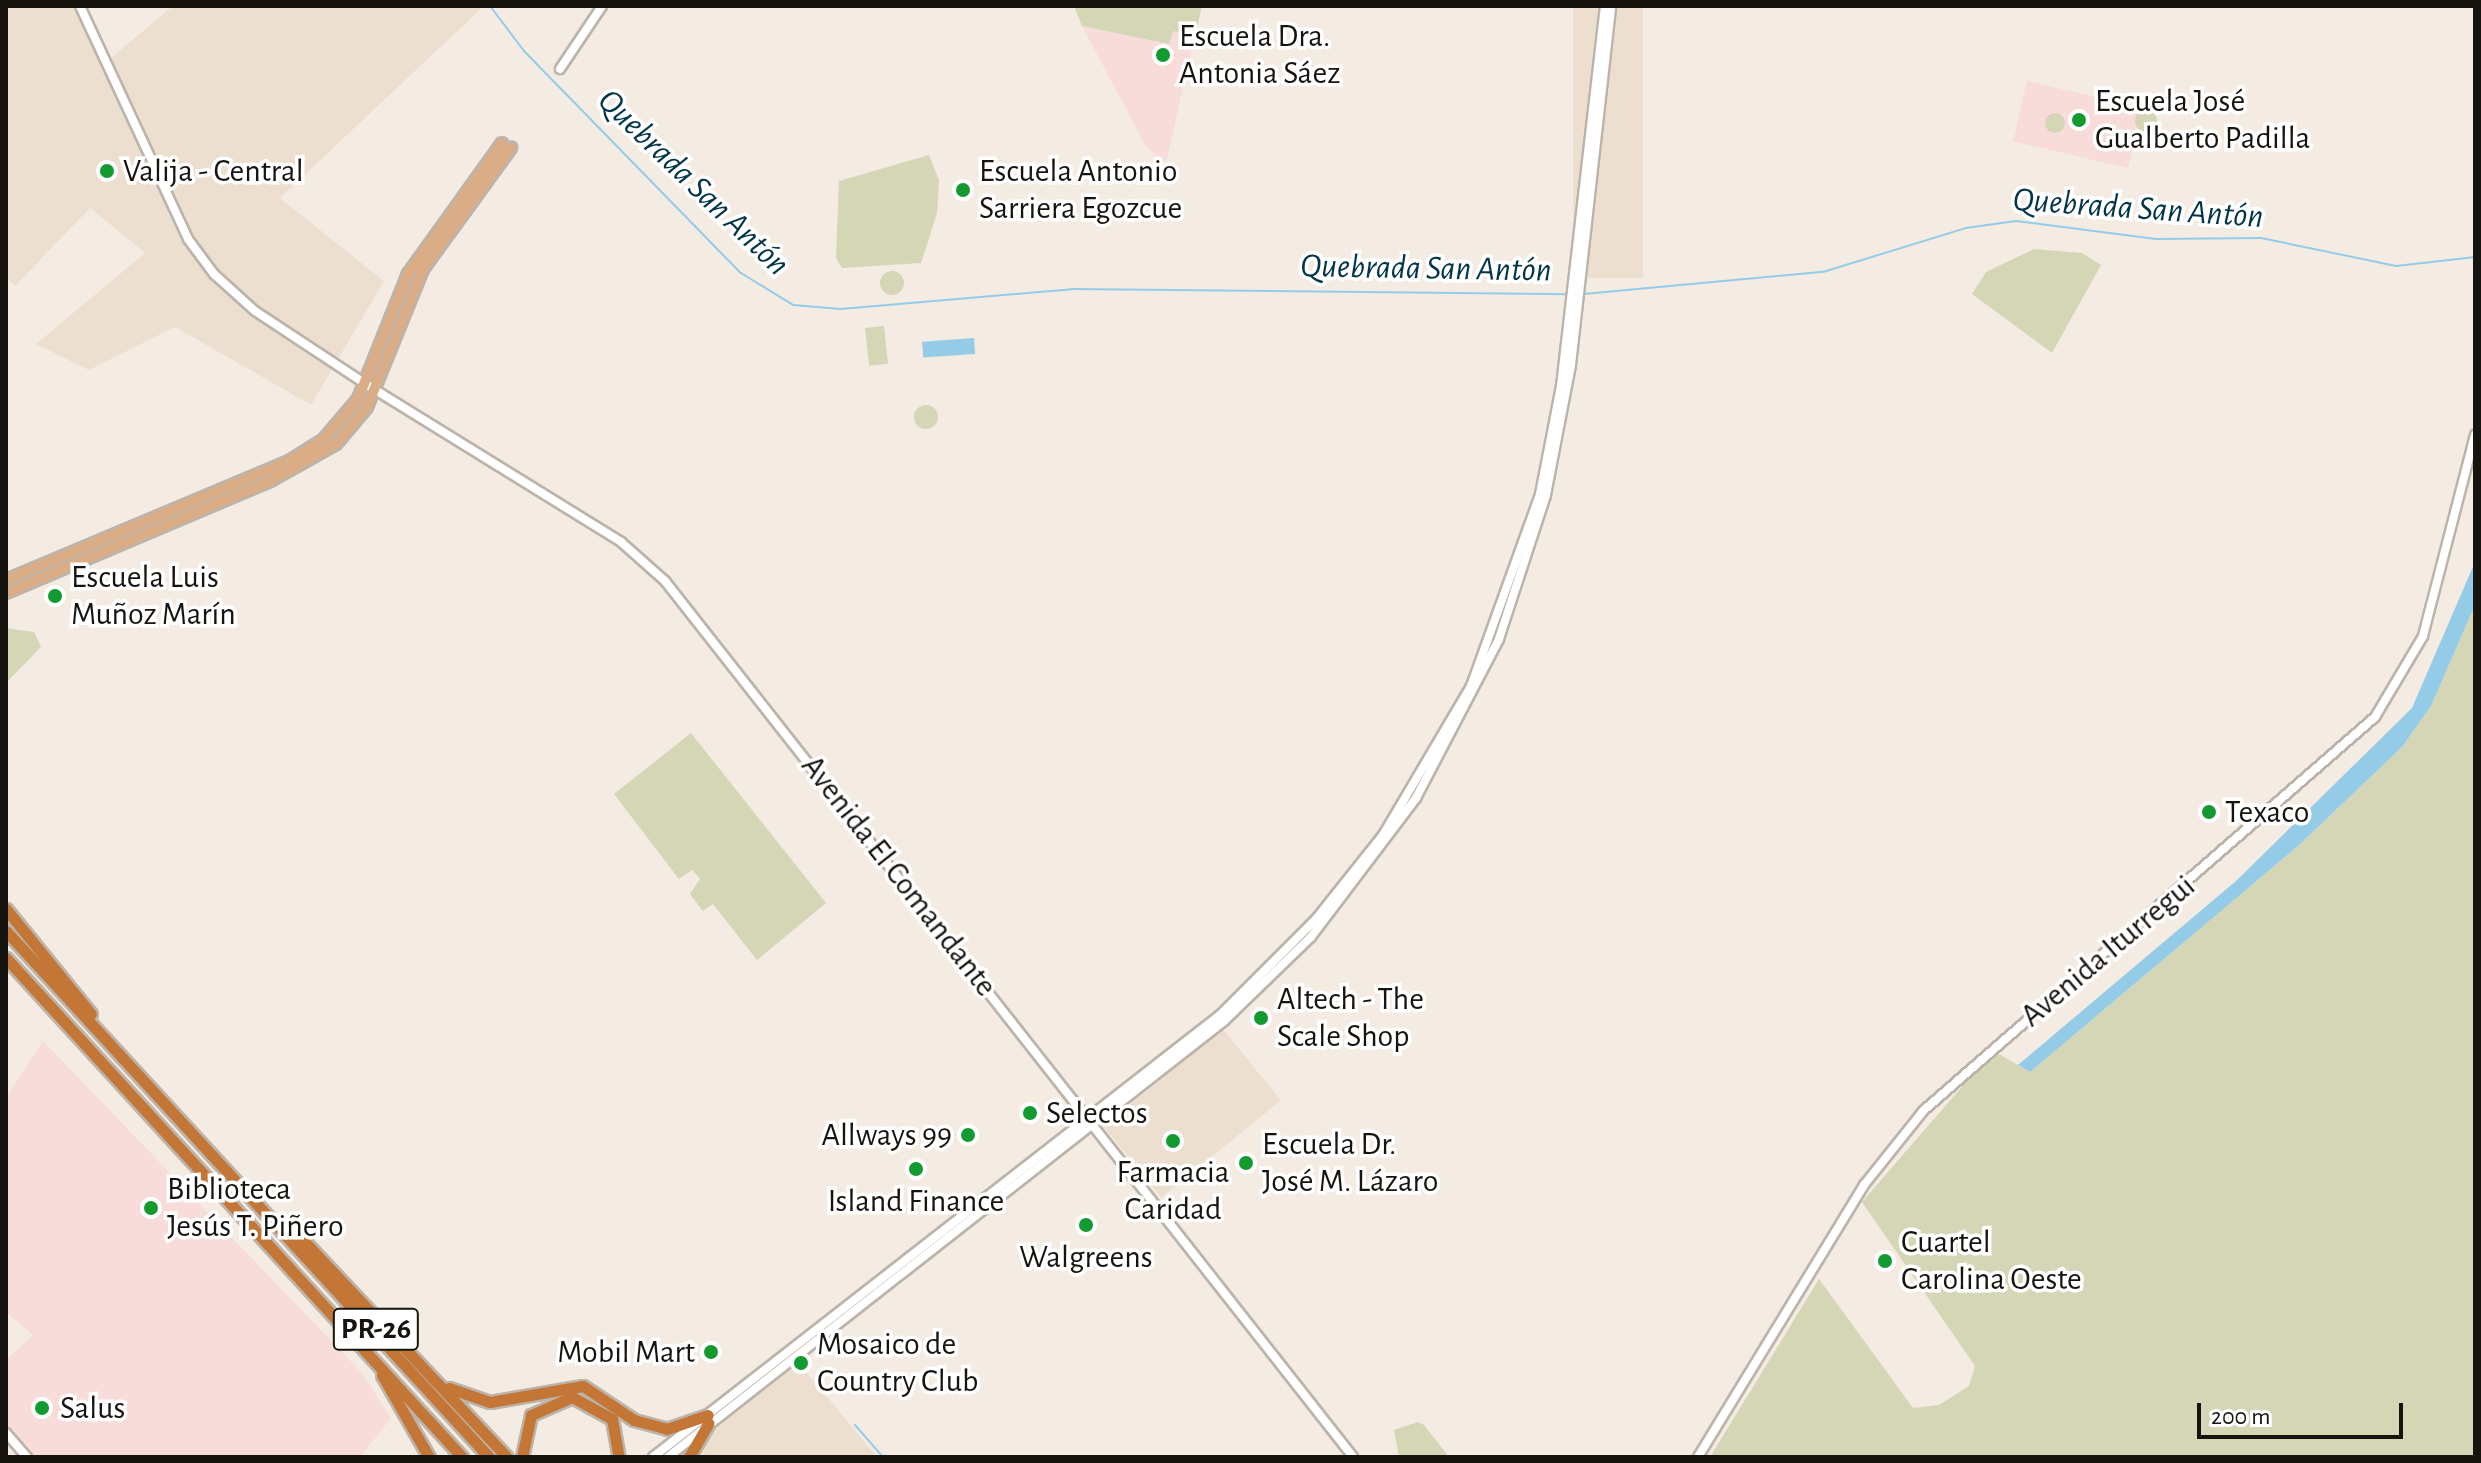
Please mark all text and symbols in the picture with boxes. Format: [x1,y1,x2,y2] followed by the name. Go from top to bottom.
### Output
[1179,18,1340,93] place label: Escuela Dra. Antonia Sáez
[1154,46,1172,64] marker: Escuela Dra. Antonia Sáez
[589,81,797,285] water label: Quebrada San Antón
[2095,83,2310,158] place label: Escuela José Gualberto Padilla
[2070,111,2088,129] marker: Escuela José Gualberto Padilla
[123,152,304,190] place label: Valija - Central
[979,153,1182,228] place label: Escuela Antonio Sarriera Egozcue
[98,162,116,180] marker: Valija - Central
[2011,180,2265,238] water label: Quebrada San Antón
[954,181,972,199] marker: Escuela Antonio Sarriera Egozcue
[1300,246,1552,292] water label: Quebrada San Antón
[71,559,236,634] place label: Escuela Luis Muñoz Marín
[46,587,64,605] marker: Escuela Luis Muñoz Marín
[793,748,1005,1004] street label: Avenida El Comandante
[2225,793,2309,831] place label: Texaco
[2200,803,2218,821] marker: Texaco
[2013,867,2203,1035] street label: Avenida Iturregui
[1277,981,1424,1056] place label: Altech - The Scale Shop
[1252,1009,1270,1027] marker: Altech - The Scale Shop
[1046,1094,1148,1132] place label: Selectos
[1021,1104,1039,1122] marker: Selectos
[821,1116,952,1154] place label: Allways 99
[959,1126,977,1144] marker: Allways 99
[1262,1126,1438,1201] place label: Escuela Dr. José M. Lázaro
[1164,1132,1182,1150] marker: Farmacia Caridad
[1117,1154,1229,1229] place label: Farmacia Caridad
[1237,1154,1255,1172] marker: Escuela Dr. José M. Lázaro
[907,1160,925,1178] marker: Island Finance
[167,1171,344,1246] place label: Biblioteca Jesús T. Piñero
[828,1182,1004,1220] place label: Island Finance
[142,1199,160,1217] marker: Biblioteca Jesús T. Piñero
[1077,1216,1095,1234] marker: Walgreens
[1901,1224,2082,1299] place label: Cuartel Carolina Oeste
[1019,1238,1153,1276] place label: Walgreens
[1876,1252,1894,1270] marker: Cuartel Carolina Oeste
[332,1303,420,1355] road number: PR-26
[817,1326,978,1401] place label: Mosaico de Country Club
[557,1333,695,1371] place label: Mobil Mart
[702,1343,720,1361] marker: Mobil Mart
[792,1354,810,1372] marker: Mosaico de Country Club
[2201,1387,2407,1437] scale bar
[60,1389,125,1427] place label: Salus
[31,1397,53,1419] marker: Salus
[2211,1405,2270,1429] text: 200 m

